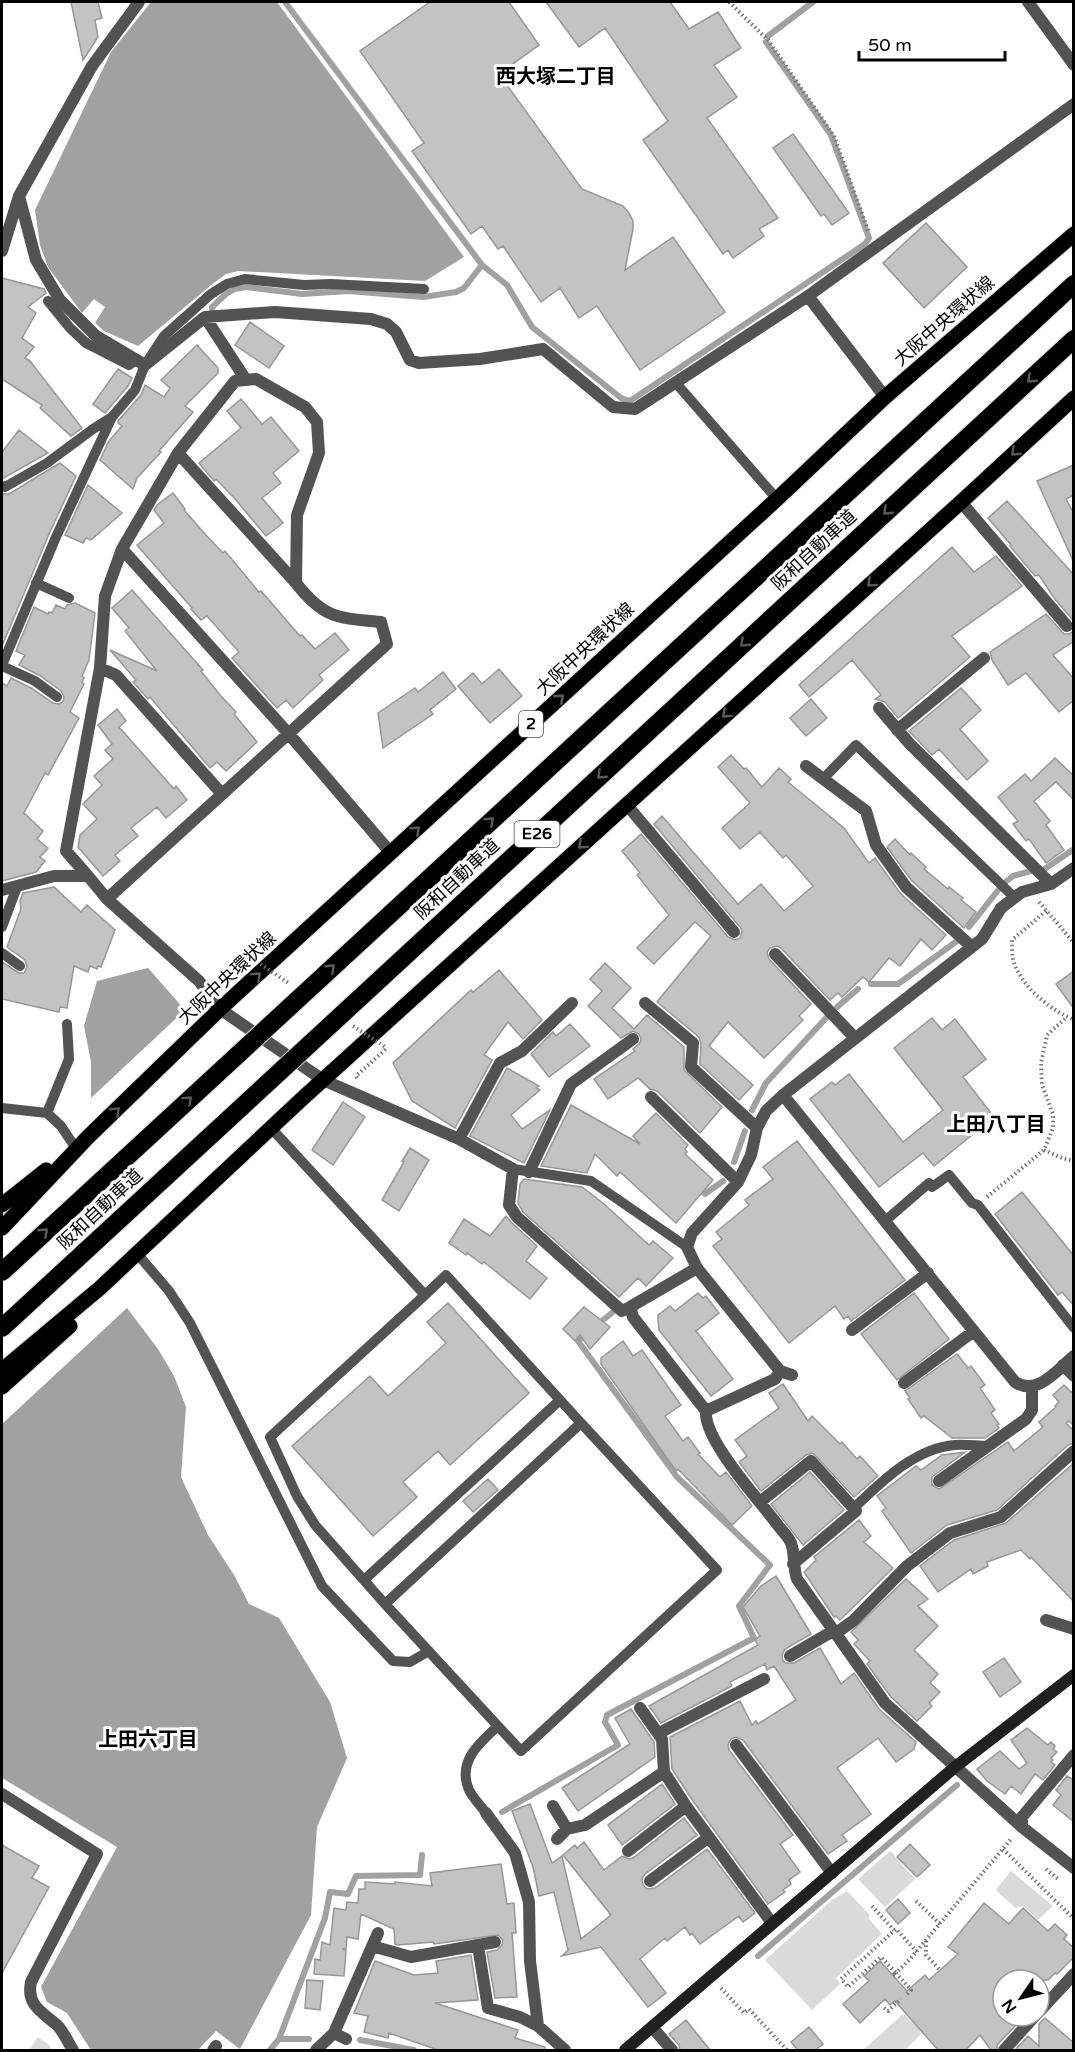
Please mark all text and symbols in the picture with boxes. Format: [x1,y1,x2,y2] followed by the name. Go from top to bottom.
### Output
[859,24,1004,62] scale bar
[868,34,912,56] text: 50 m
[496,65,616,89] district label: 西大塚二丁目
[889,271,999,371] street label: 大阪中央環状線
[1027,371,1038,382] one-way arrow
[1012,445,1022,456] one-way arrow
[884,504,894,515] one-way arrow
[767,505,861,595] street label: 阪和自動車道
[867,576,878,587] one-way arrow
[531,598,639,700] street label: 大阪中央環状線
[740,636,751,647] one-way arrow
[553,694,563,705] one-way arrow
[722,707,733,718] one-way arrow
[519,711,543,737] road number: 2
[597,768,607,779] one-way arrow
[483,817,494,828] one-way arrow
[514,821,560,847] road number: E26
[409,826,420,837] one-way arrow
[410,834,504,924] street label: 阪和自動車道
[578,838,588,849] one-way arrow
[173,927,281,1029] street label: 大阪中央環状線
[324,964,335,975] one-way arrow
[250,972,260,983] one-way arrow
[180,1096,191,1107] one-way arrow
[108,1107,119,1118] one-way arrow
[946,1113,1046,1137] district label: 上田八丁目
[53,1164,147,1254] street label: 阪和自動車道
[38,1228,48,1239] one-way arrow
[98,1728,198,1752] district label: 上田六丁目
[991,1968,1051,2028] north arrow
[998,1995,1021,2017] text: N

